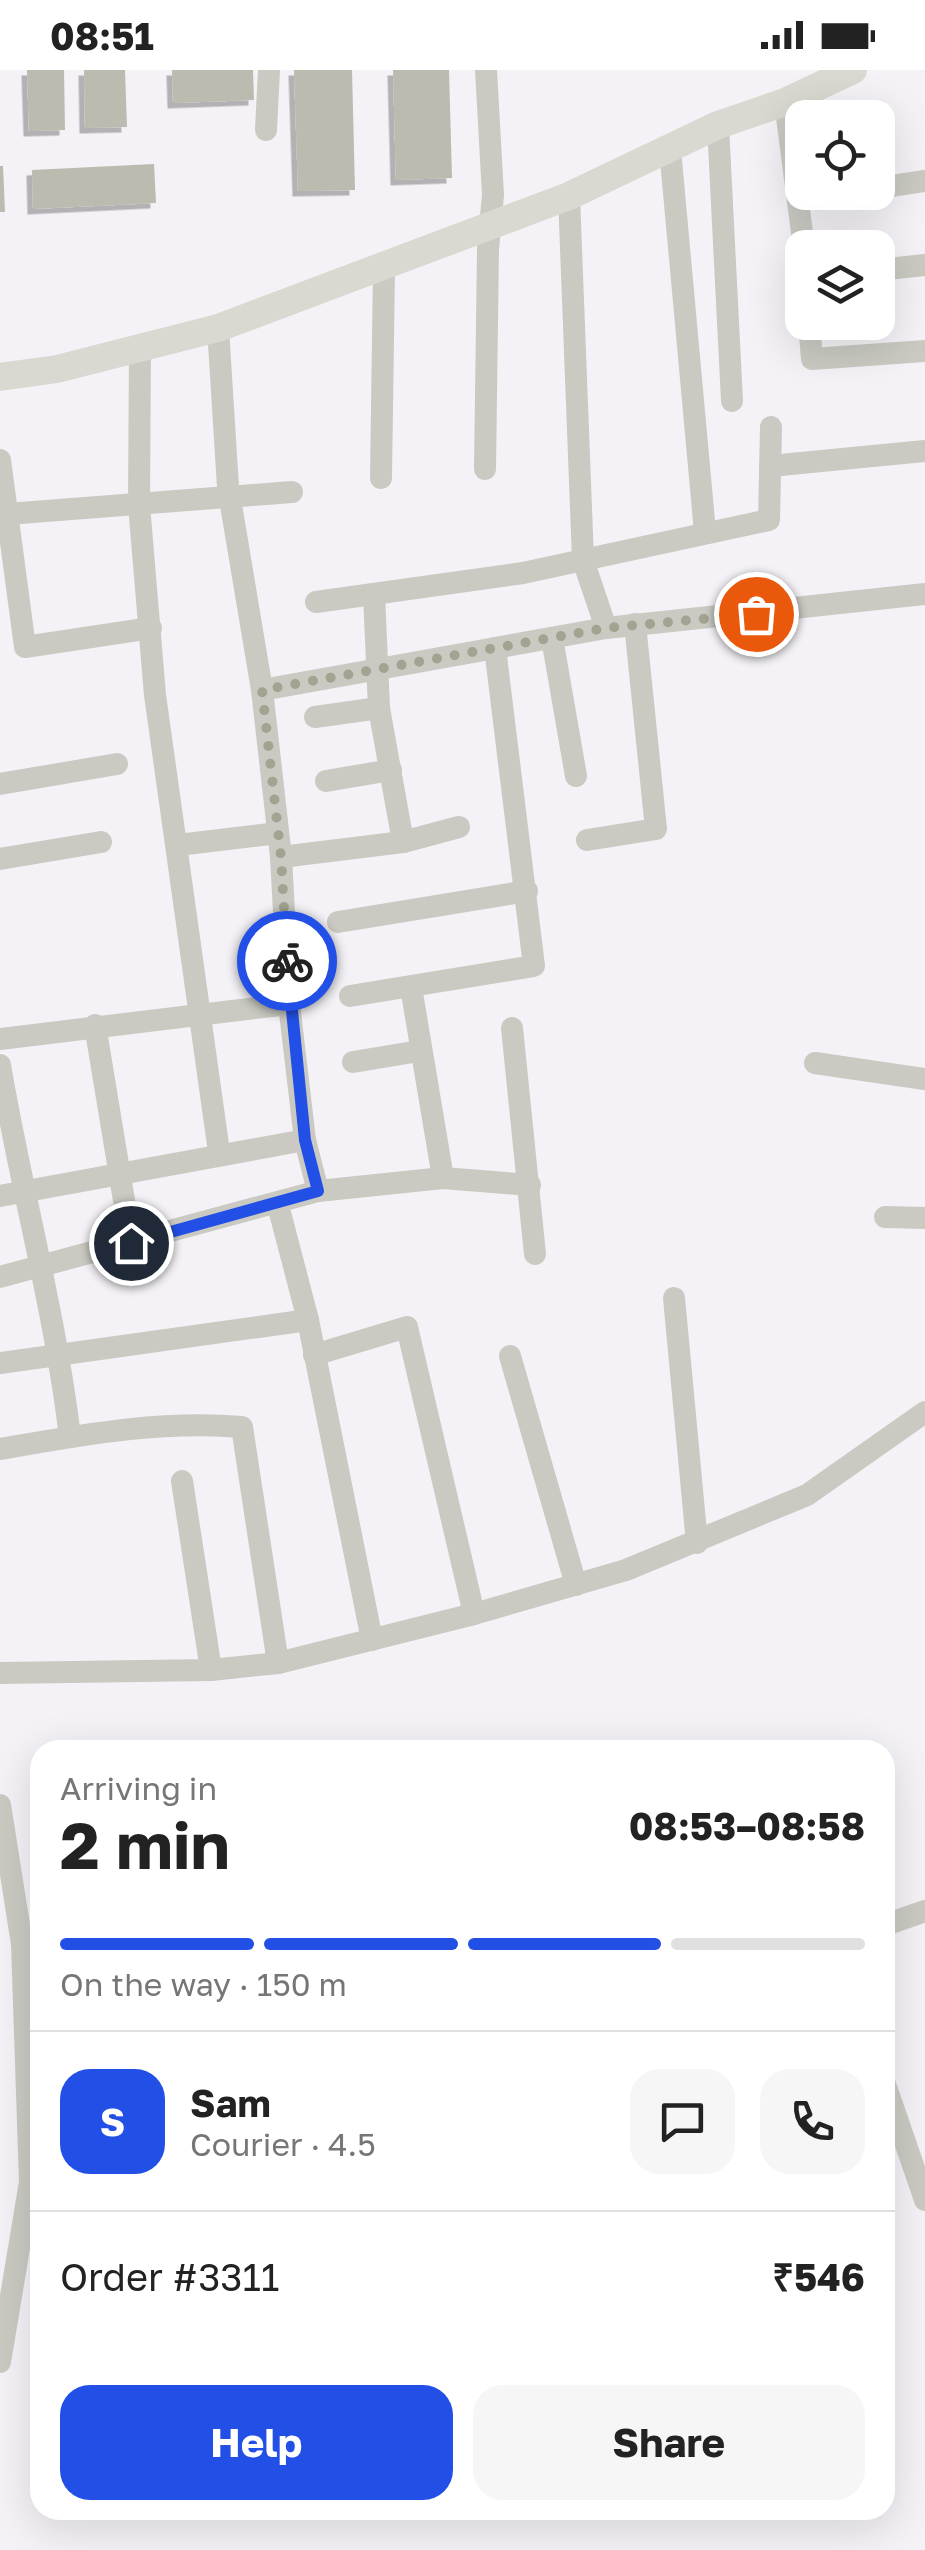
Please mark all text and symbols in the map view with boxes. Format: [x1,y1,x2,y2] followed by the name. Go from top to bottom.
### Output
[50,13,154,58] text: 08:51
[785,100,895,340] map controls
[785,100,895,210] button: locate
[785,230,895,340] button: layers
[714,572,799,657] pin
[729,587,784,642] icon: bag
[237,911,337,1011] courier
[260,934,315,989] icon: bike
[89,1201,174,1286] pin
[104,1216,159,1271] icon: home
[60,1769,217,1807] text: Arriving in
[629,1803,865,1848] text: 08:53–08:58
[60,1805,230,1883] text: 2 min
[60,1965,347,2003] text: On the way · 150 m
[630,2069,735,2174] button: chat
[760,2069,865,2174] button: phone
[190,2080,271,2125] text: Sam
[100,2099,125,2144] text: S
[190,2125,376,2163] text: Courier · 4.5
[60,2254,279,2299] text: Order #3311
[772,2254,865,2299] text: ₹546
[60,2385,453,2500] button: Help
[473,2385,865,2500] button: Share

